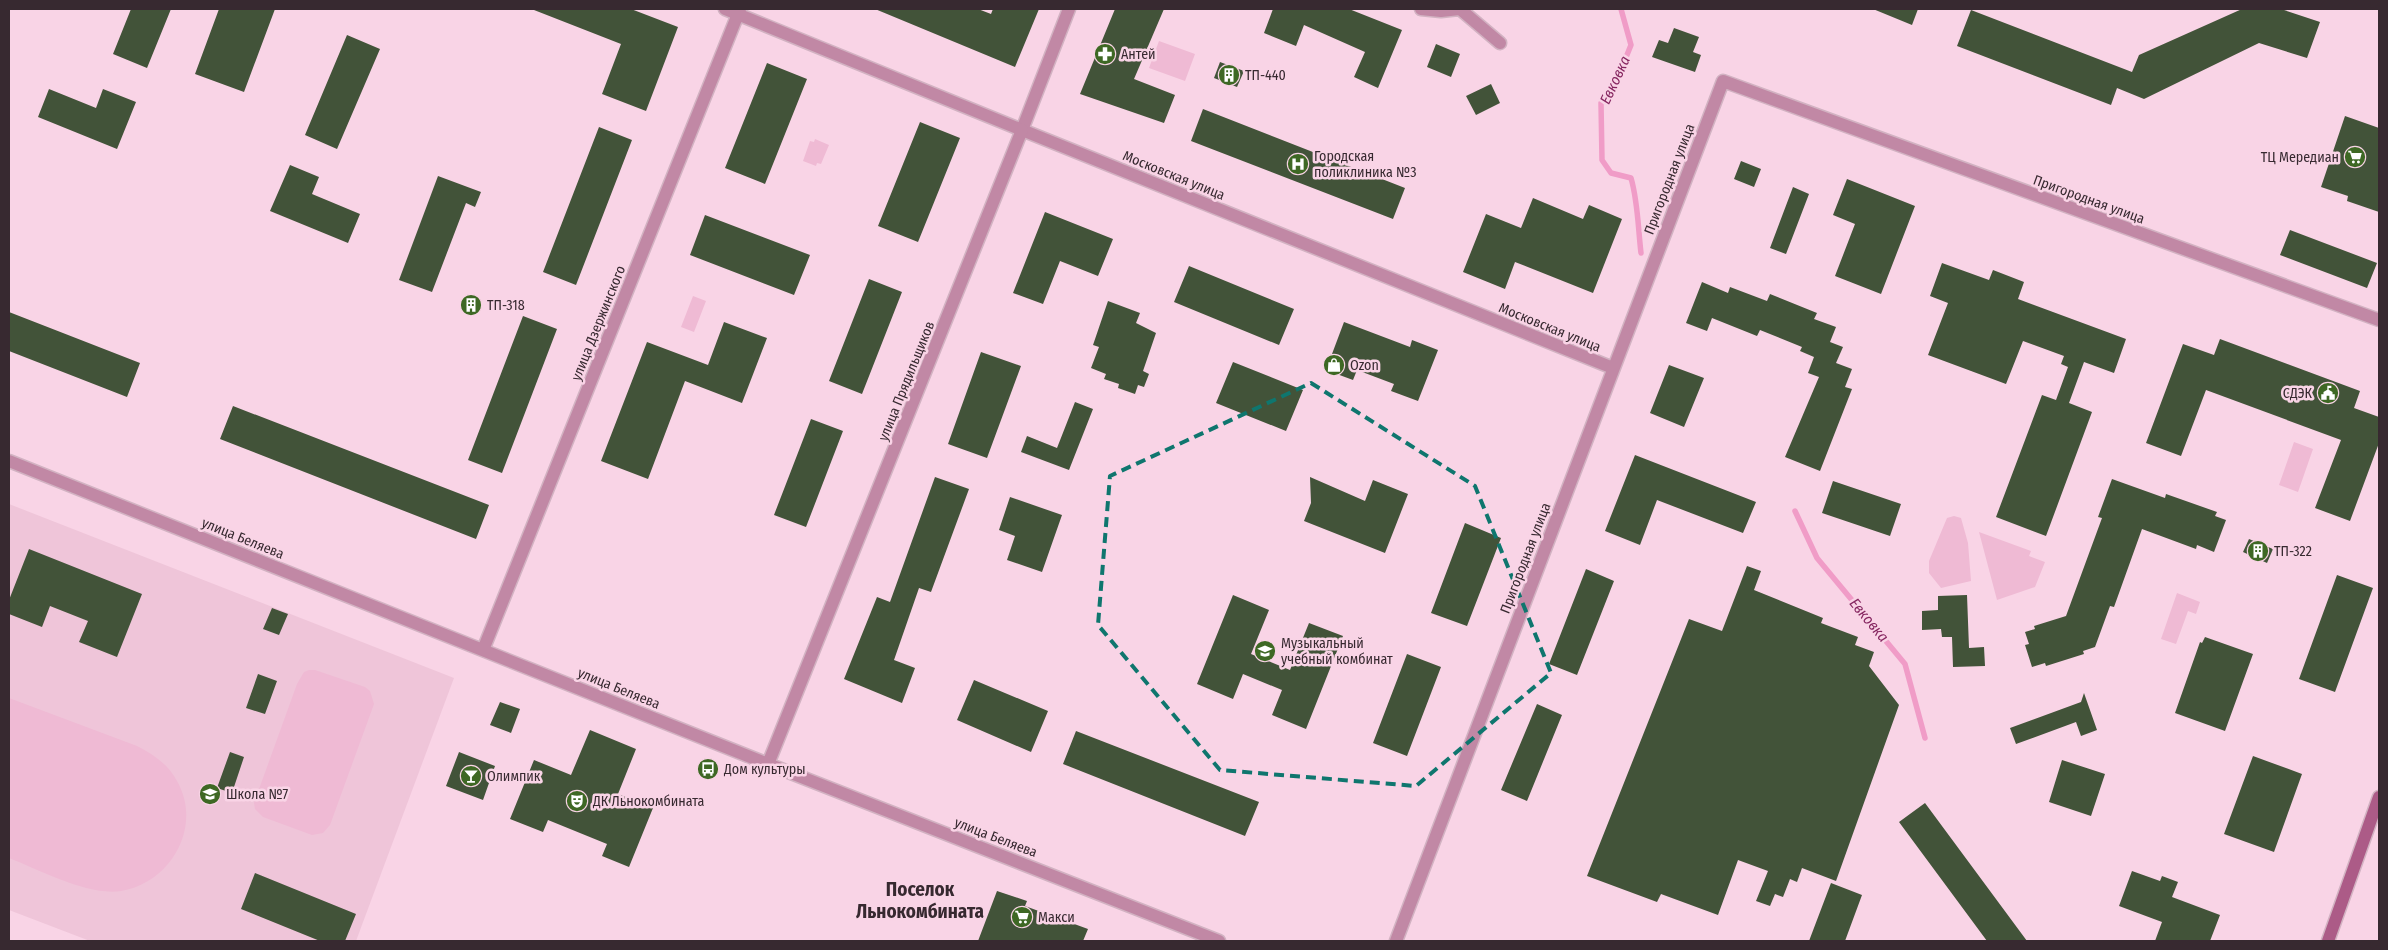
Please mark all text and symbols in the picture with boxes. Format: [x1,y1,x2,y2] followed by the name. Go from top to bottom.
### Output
[1093,42,1117,66] pharmacy icon: Антей
[1121,46,1156,63] place label: Антей
[1596,53,1634,107] water label: Евковка
[1217,63,1241,87] building icon: ТП-440
[1245,67,1286,84] place label: ТП-440
[1641,121,1698,237] street label: Пригородная улица
[2343,145,2367,169] supermarket icon: ТЦ Мередиан
[1120,147,1227,204] street label: Московская улица
[1314,148,1417,181] place label: Городская поликлиника №3
[2261,149,2339,166] place label: ТЦ Мередиан
[1286,152,1310,176] hospital icon: Городская поликлиника №3
[2031,171,2147,228] street label: Пригородная улица
[568,263,629,383] street label: улица Дзержинского
[459,293,483,317] building icon: ТП-318
[487,297,525,314] place label: ТП-318
[1496,299,1603,356] street label: Московская улица
[875,319,938,444] street label: улица Прядильщиков
[1322,353,1346,377] shop icon: Ozon
[1350,357,1379,374] place label: Ozon
[2316,381,2340,405] public building icon: СДЭК
[2283,385,2313,402] place label: СДЭК
[1497,500,1554,616] street label: Пригородная улица
[199,514,287,563] street label: улица Беляева
[2246,539,2270,563] building icon: ТП-322
[2274,543,2312,560] place label: ТП-322
[1846,595,1893,646] water label: Евковка
[1281,635,1393,668] place label: Музыкальный учебный комбинат
[1253,639,1277,663] school or university icon: Музыкальный учебный комбинат
[575,664,663,713] street label: улица Беляева
[696,757,720,781] bus stop icon: Дом культуры
[723,761,806,778] place label: Дом культуры
[459,764,483,788] bar icon: Олимпик
[487,768,541,785] place label: Олимпик
[198,782,222,806] school or university icon: Школа №7
[226,786,288,803] place label: Школа №7
[565,789,589,813] theatre icon: ДК Льнокомбината
[592,793,704,810] place label: ДК Льнокомбината
[952,814,1040,861] street label: улица Беляева
[856,878,984,923] district label: Поселок Льнокомбината
[1010,905,1034,929] supermarket icon: Макси
[1038,909,1075,926] place label: Макси

